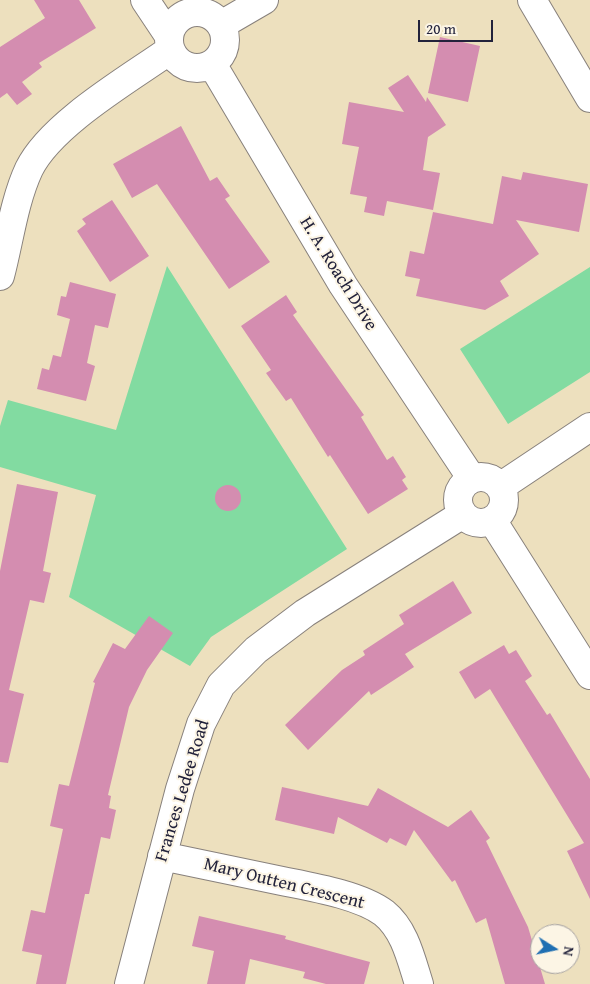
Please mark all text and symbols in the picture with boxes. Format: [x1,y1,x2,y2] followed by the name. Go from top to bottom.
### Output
[420,10,495,42] scale bar
[426,18,456,39] text: 20 m
[294,213,382,335] street label: H. A. Roach Drive
[151,717,215,865] street label: Frances Ledee Road
[201,854,367,914] street label: Mary Outten Crescent
[530,924,580,974] north arrow
[558,945,579,958] text: N

